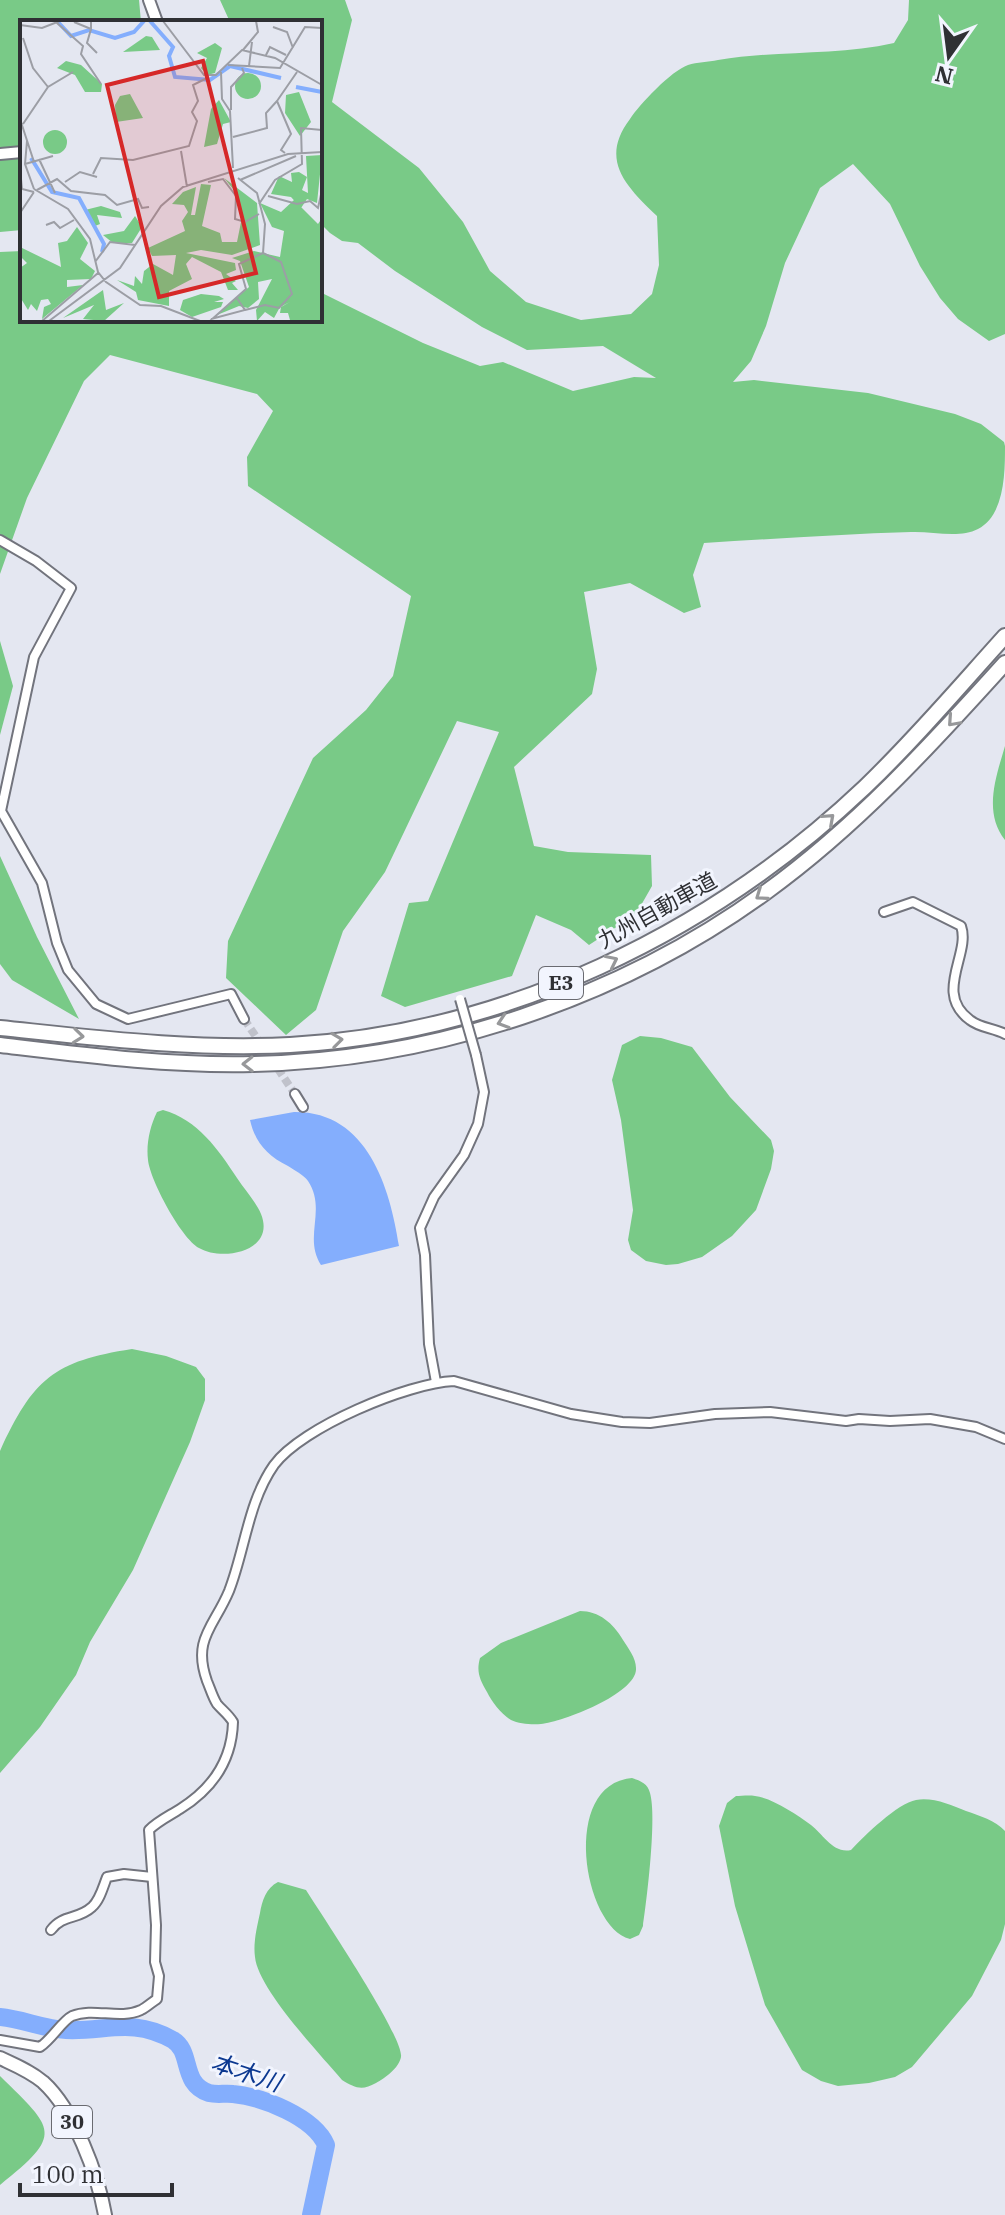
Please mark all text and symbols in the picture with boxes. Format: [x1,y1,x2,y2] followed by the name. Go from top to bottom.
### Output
[909,16,989,96] north arrow
[20,20,322,322] inset map
[932,60,956,92] text: N
[948,711,962,726] one-way arrow
[820,814,835,829] one-way arrow
[592,865,722,954] street label: 九州自動車道
[755,885,769,900] one-way arrow
[604,955,619,970] one-way arrow
[539,967,583,999] road number: E3
[497,1012,511,1028] one-way arrow
[72,1027,85,1044] one-way arrow
[330,1032,344,1049] one-way arrow
[241,1055,254,1073] one-way arrow
[207,2046,288,2099] water label: 本木川
[52,2106,92,2138] road number: 30
[20,2147,172,2197] scale bar
[32,2158,104,2190] text: 100 m

